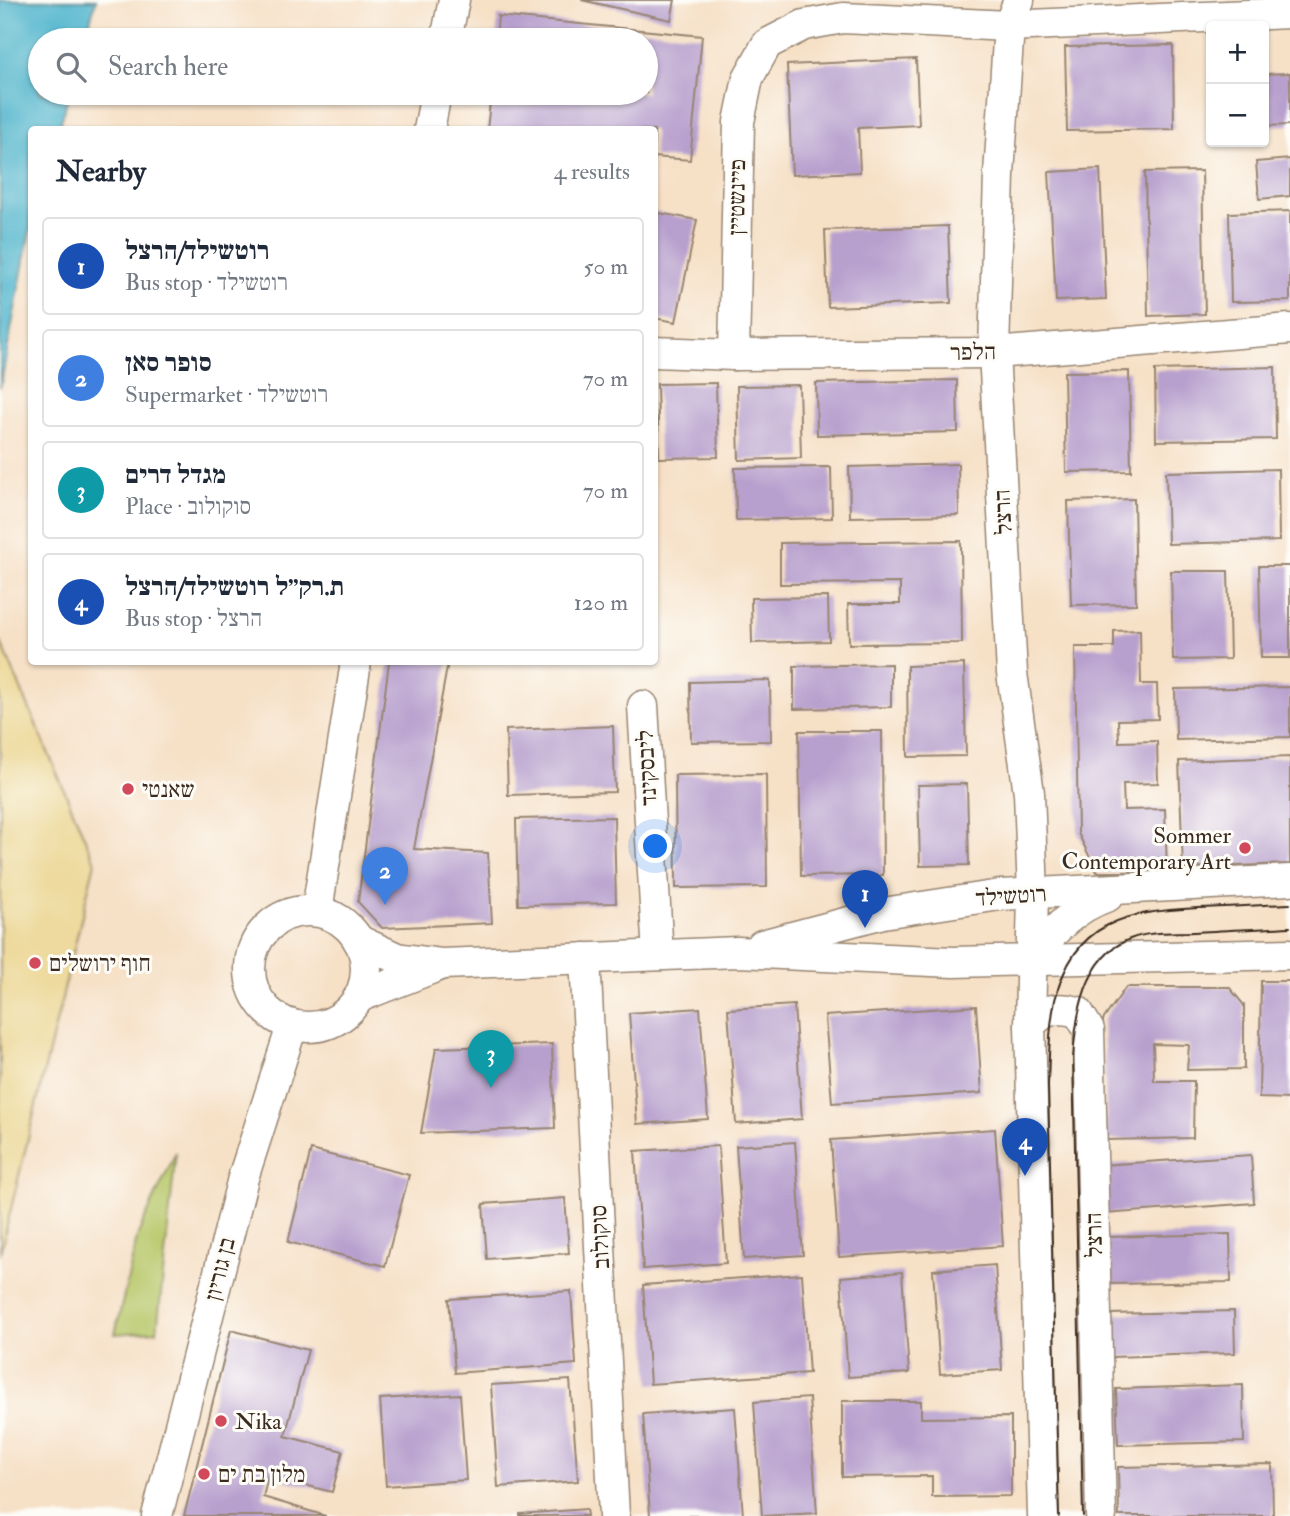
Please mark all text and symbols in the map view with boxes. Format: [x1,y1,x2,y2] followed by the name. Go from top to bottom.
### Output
[1206,21,1269,147] map controls
[1206,21,1269,84] button: +
[28,28,658,105] search box
[52,48,90,86] icon: search
[108,51,228,83] text: Search here
[1206,84,1269,147] button: −
[56,153,146,190] text: Nearby
[554,157,630,186] text: 4 results
[722,159,752,235] street label: פיינשטיין
[125,235,270,267] text: רוטשילד/הרצל
[77,252,85,281] text: 1
[584,252,628,281] text: 50 m
[125,268,288,297] text: Bus stop · רוטשילד
[950,337,996,367] street label: הלפר
[125,347,212,379] text: סופר סאן
[75,364,87,393] text: 2
[583,364,628,393] text: 70 m
[125,380,329,409] text: Supermarket · רוטשילד
[125,459,226,491] text: מגדל דרים
[77,476,85,505] text: 3
[583,476,628,505] text: 70 m
[987,489,1019,535] street label: הרצל
[125,492,251,521] text: Place · סוקולוב
[125,571,344,603] text: ת.רק״ל רוטשילד/הרצל
[75,588,87,617] text: 4
[574,588,628,617] text: 120 m
[125,604,262,633] text: Bus stop · הרצל
[631,729,663,807] street label: ליבסקינד
[142,775,195,804] place label: שאנטי
[120,781,136,797] marker: שאנטי
[1062,821,1231,877] place label: Sommer Contemporary Art
[638,829,672,863] your location
[1237,840,1253,856] marker: Sommer Contemporary Art
[362,847,408,905] pin: 2
[842,870,888,928] pin: 1
[974,879,1048,913] street label: רוטשילד
[49,949,151,978] place label: חוף ירושלים
[27,955,43,971] marker: חוף ירושלים
[468,1030,514,1088] pin: 3
[1002,1118,1048,1176] pin: 4
[584,1204,616,1270] street label: סוקולוב
[1079,1212,1109,1258] street label: הרצל
[198,1234,242,1304] street label: בן גוריון
[235,1407,282,1436] place label: Nika
[213,1413,229,1429] marker: Nika
[218,1460,305,1489] place label: מלון בת ים
[196,1466,212,1482] marker: מלון בת ים

